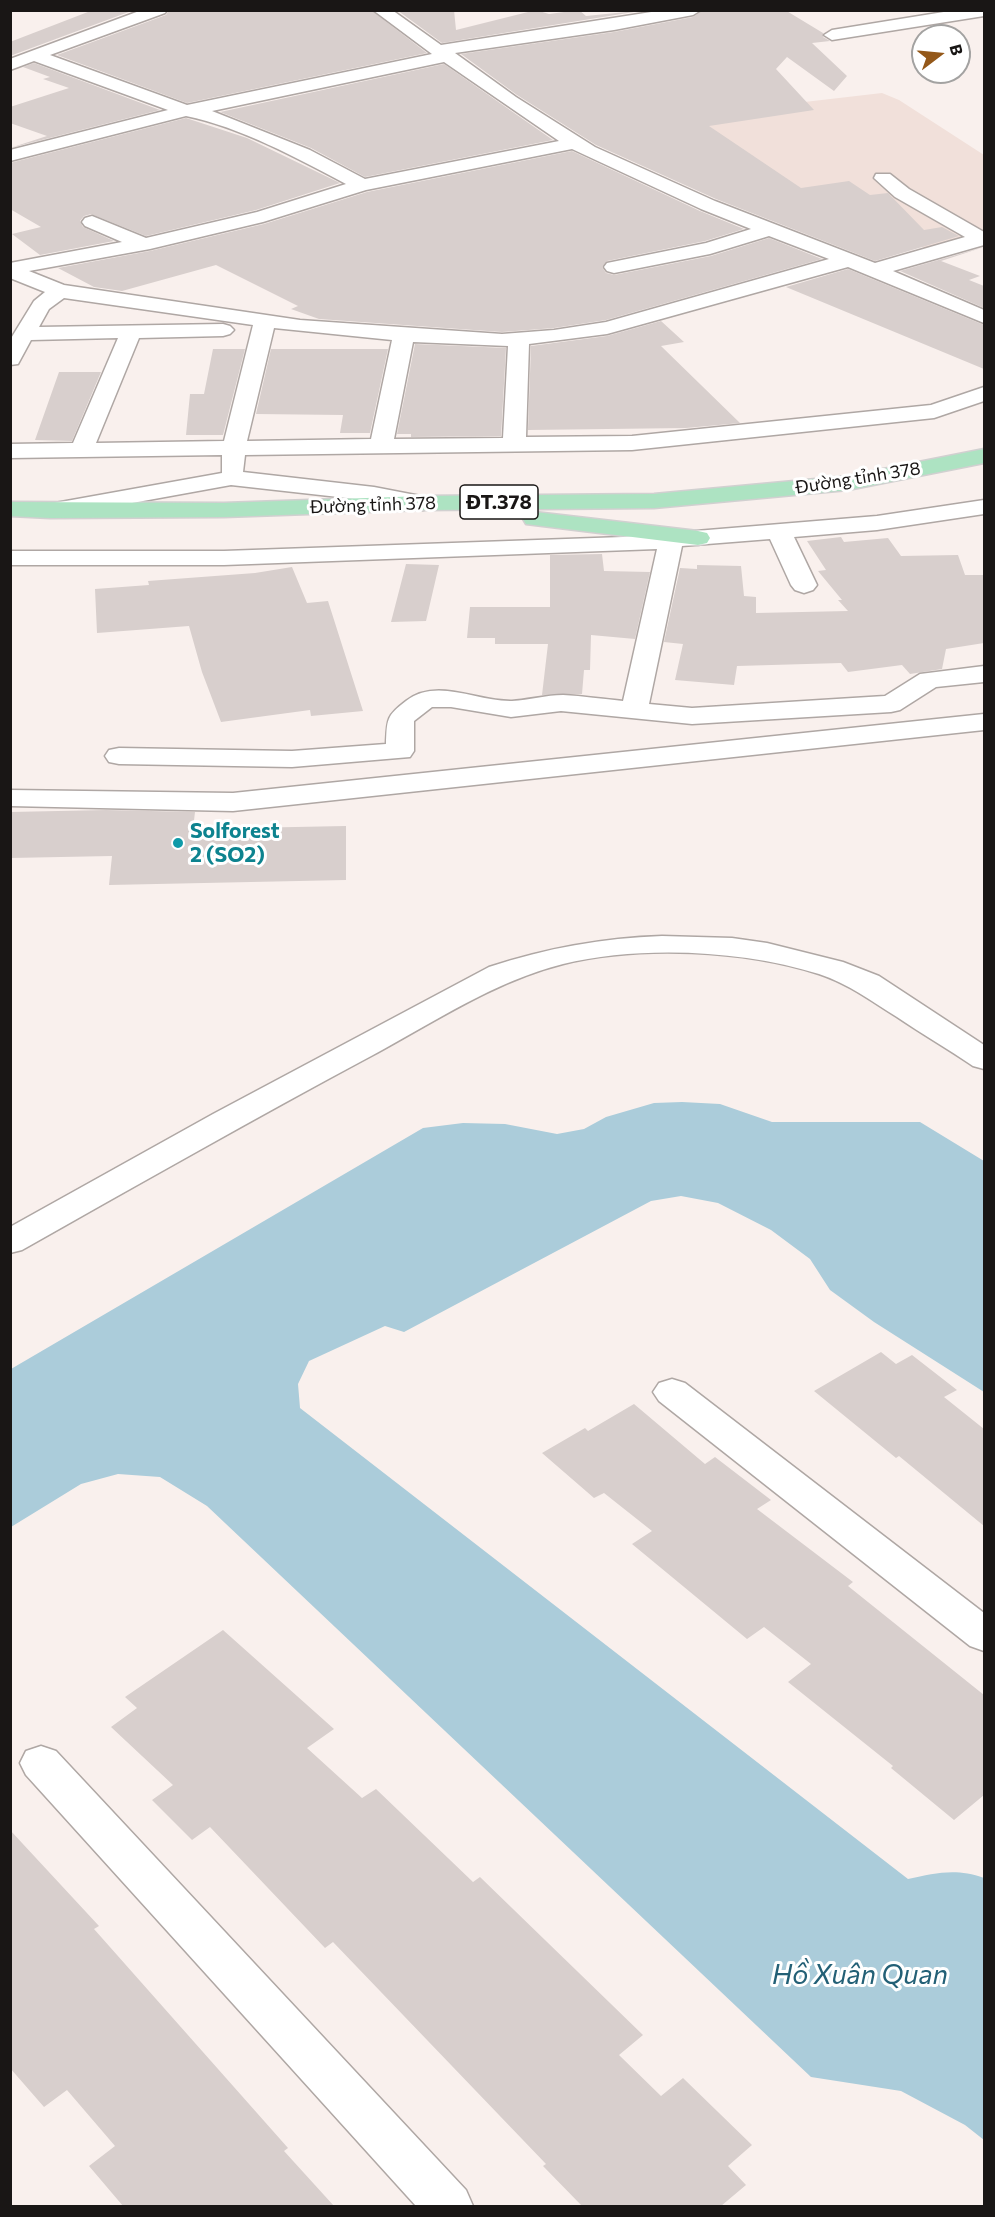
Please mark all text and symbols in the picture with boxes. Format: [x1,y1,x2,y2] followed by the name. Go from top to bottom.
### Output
[911,24,971,84] north arrow
[946,42,967,57] text: B
[794,457,922,499] street label: Đường tỉnh 378
[460,485,538,519] road number: ĐT.378
[310,492,436,518] street label: Đường tỉnh 378
[190,818,280,868] place label: Solforest 2 (SO2)
[171,836,185,850] marker: Solforest 2 (SO2)
[772,1959,948,1991] water label: Hồ Xuân Quan

